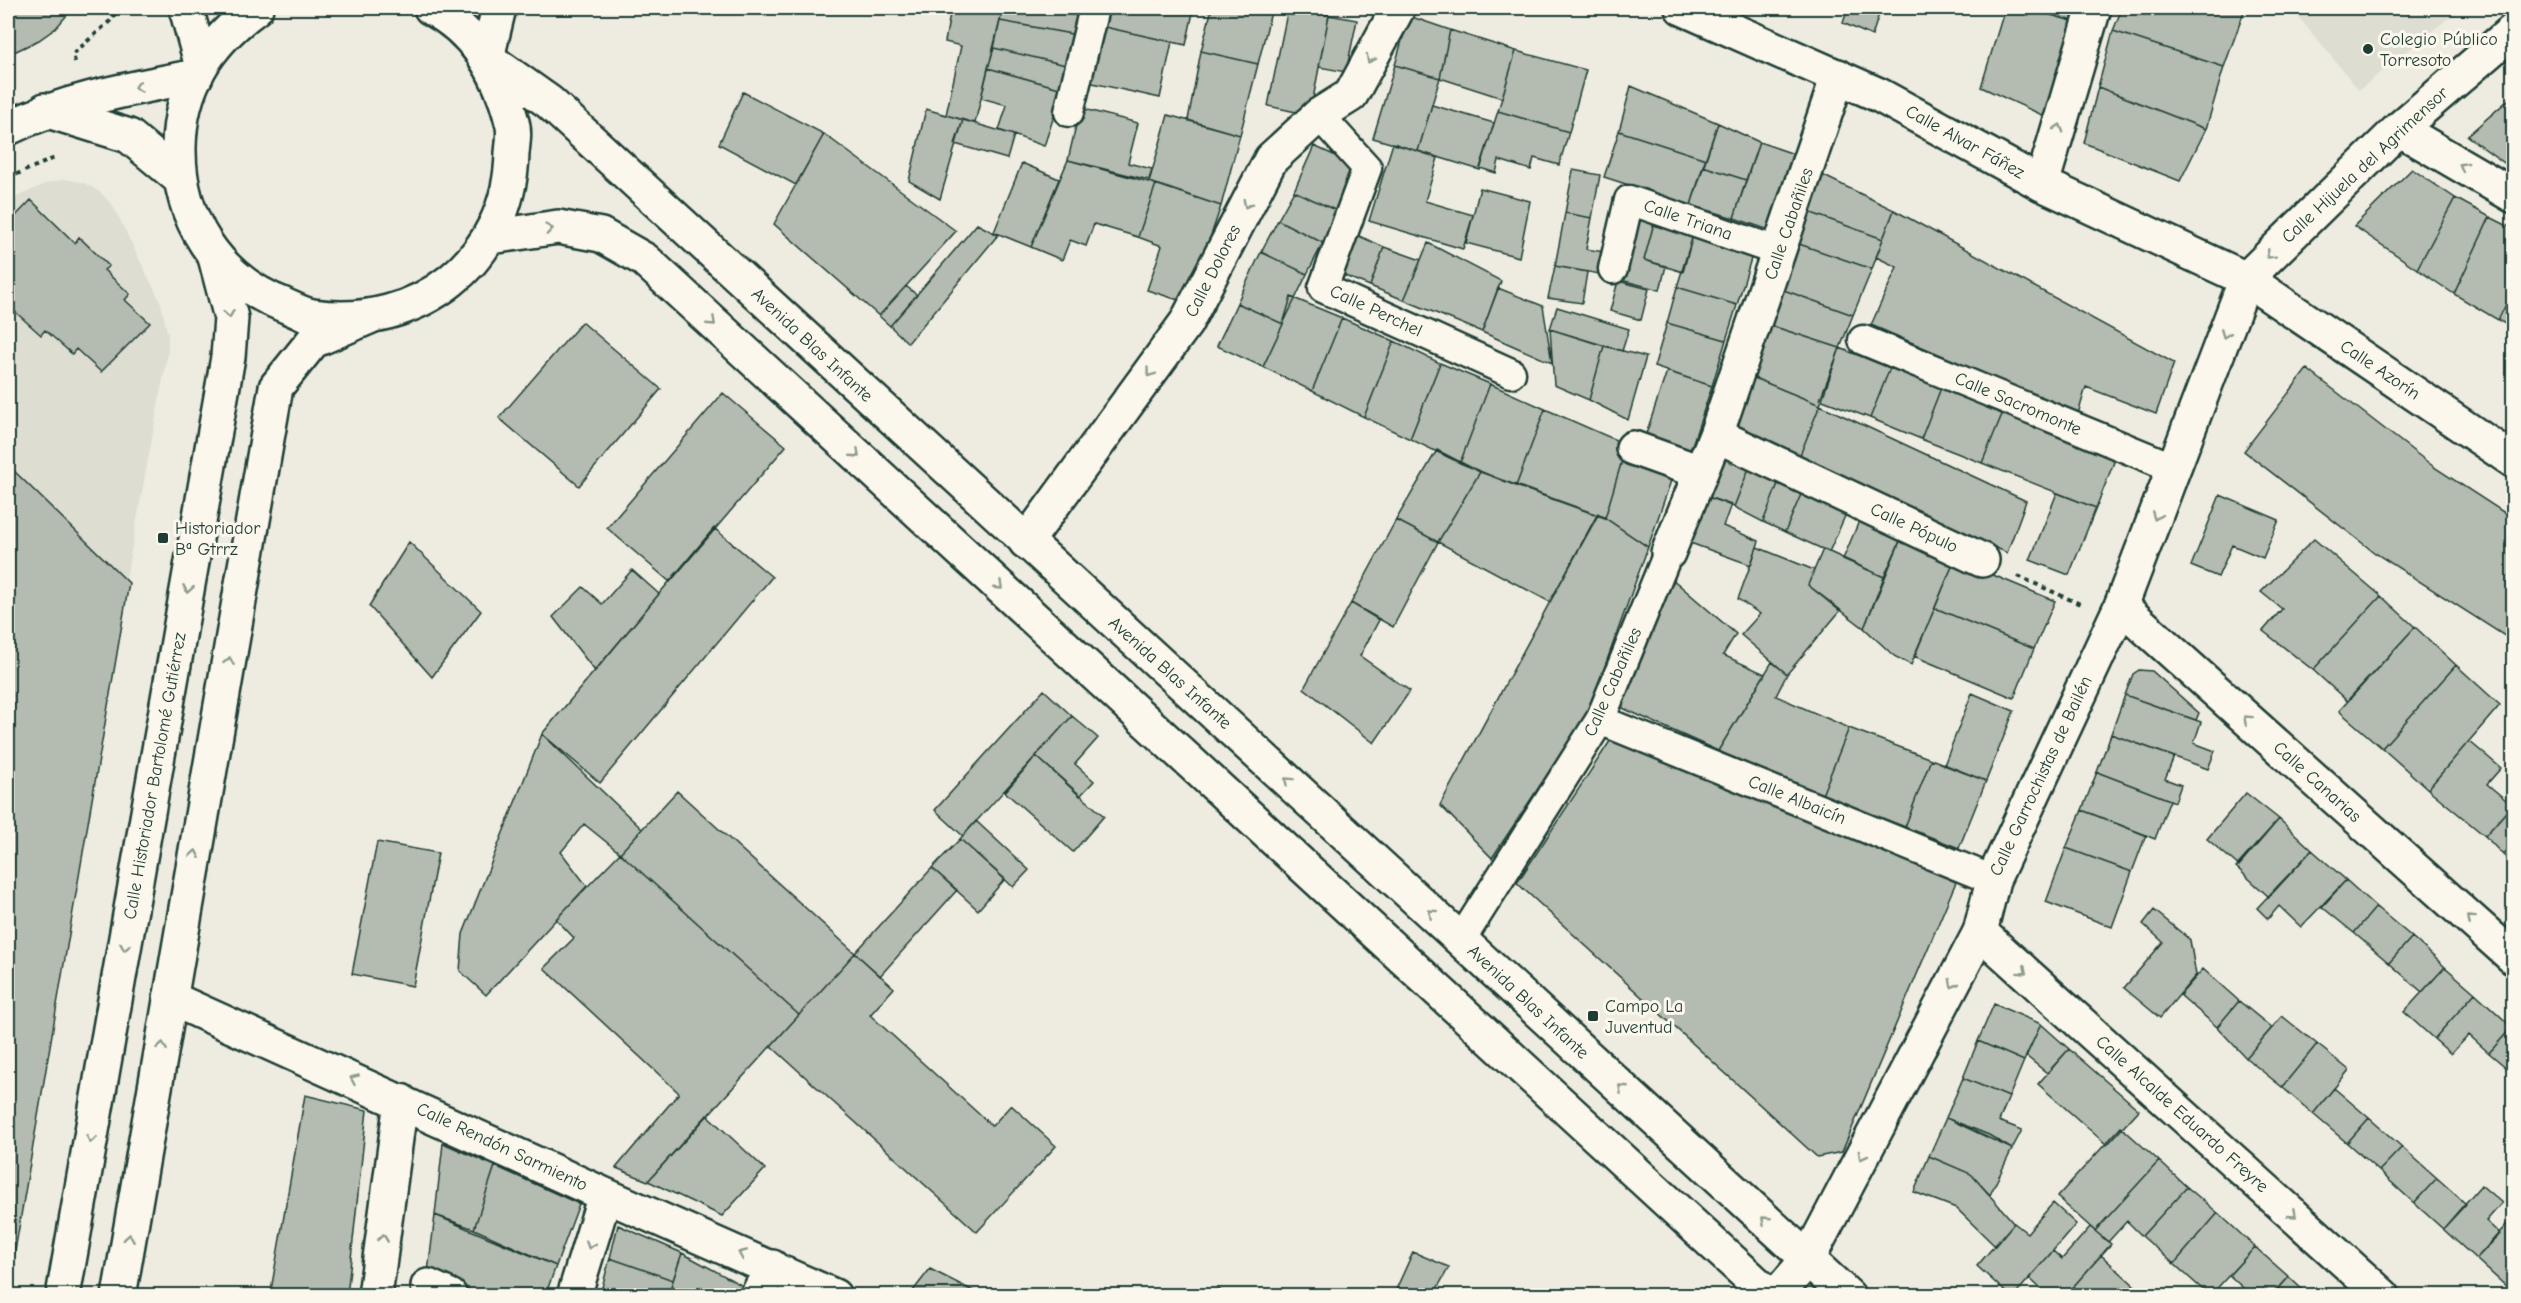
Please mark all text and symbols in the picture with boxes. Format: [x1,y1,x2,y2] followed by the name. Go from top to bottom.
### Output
[2380,29,2498,71] place label: Colegio Público Torresoto
[2361,42,2375,56] marker: Colegio Público Torresoto
[1366,53,1377,64] one-way arrow
[134,80,144,93] one-way arrow
[2277,82,2453,248] street label: Calle Hijuela del Agrimensor
[1902,101,2028,183] street label: Calle Alvar Fáñez
[2052,123,2064,134] one-way arrow
[2459,162,2469,174] one-way arrow
[1760,165,1818,283] street label: Calle Cabañiles
[1641,195,1735,245] street label: Calle Triana
[1243,198,1255,209] one-way arrow
[1181,221,1245,321] street label: Calle Dolores
[544,223,553,235] one-way arrow
[2267,248,2278,259] one-way arrow
[1326,280,1426,342] street label: Calle Perchel
[747,283,877,407] street label: Avenida Blas Infante
[223,309,235,319] one-way arrow
[705,314,716,325] one-way arrow
[2220,328,2233,338] one-way arrow
[2336,336,2424,404] street label: Calle Azorín
[1146,366,1157,377] one-way arrow
[1952,368,2084,440] street label: Calle Sacromonte
[848,446,859,457] one-way arrow
[1867,499,1961,557] street label: Calle Pópulo
[2150,510,2163,520] one-way arrow
[175,518,261,560] place label: Historiador Bª Gtrrz
[156,531,170,545] marker: Historiador Bª Gtrrz
[993,579,1003,590] one-way arrow
[182,584,194,594] one-way arrow
[1104,612,1236,734] street label: Avenida Blas Infante
[1580,624,1646,740] street label: Calle Cabañiles
[119,631,191,921] street label: Calle Historiador Bartolomé Gutiérrez
[222,657,234,666] one-way arrow
[1985,673,2097,879] street label: Calle Garrochistas de Bailén
[2243,715,2253,726] one-way arrow
[2269,737,2365,827] street label: Calle Canarias
[1745,771,1849,829] street label: Calle Albaicín
[1284,777,1295,788] one-way arrow
[188,849,201,859] one-way arrow
[1428,909,1438,920] one-way arrow
[2466,915,2477,926] one-way arrow
[1463,940,1593,1064] street label: Avenida Blas Infante
[119,942,131,951] one-way arrow
[2017,964,2027,975] one-way arrow
[1949,977,1960,988] one-way arrow
[1605,996,1683,1038] place label: Campo La Juventud
[1586,1009,1600,1023] marker: Campo La Juventud
[2091,1031,2273,1197] street label: Calle Alcalde Eduardo Freyre
[155,1041,168,1051] one-way arrow
[349,1075,360,1087] one-way arrow
[1618,1084,1629,1095] one-way arrow
[413,1098,591,1196] street label: Calle Rendón Sarmiento
[85,1133,98,1143] one-way arrow
[1858,1150,1869,1161] one-way arrow
[2286,1207,2297,1218] one-way arrow
[1761,1216,1772,1227] one-way arrow
[122,1233,135,1243] one-way arrow
[376,1233,388,1242] one-way arrow
[584,1239,597,1250] one-way arrow
[737,1250,748,1262] one-way arrow

